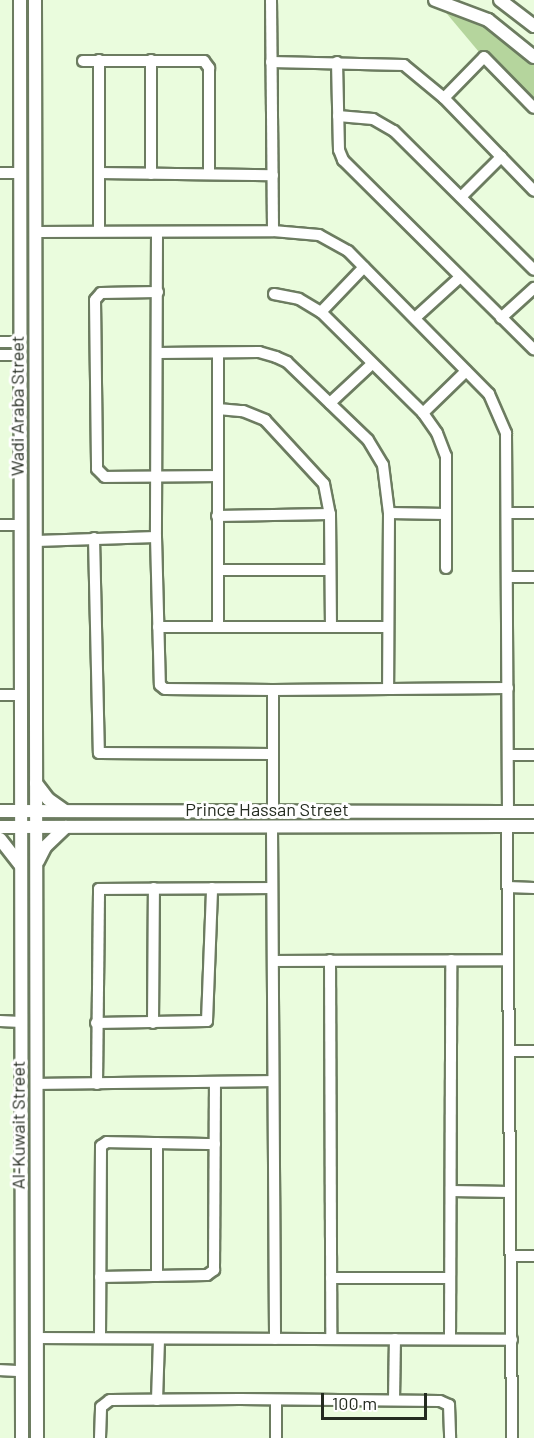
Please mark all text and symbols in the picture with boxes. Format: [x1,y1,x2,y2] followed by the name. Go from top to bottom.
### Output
[6,336,28,476] street label: Wadi Araba Street
[185,798,349,820] street label: Prince Hassan Street
[7,1061,29,1189] street label: Al-Kuwait Street
[324,1381,430,1419] scale bar
[332,1392,377,1414] text: 100 m

